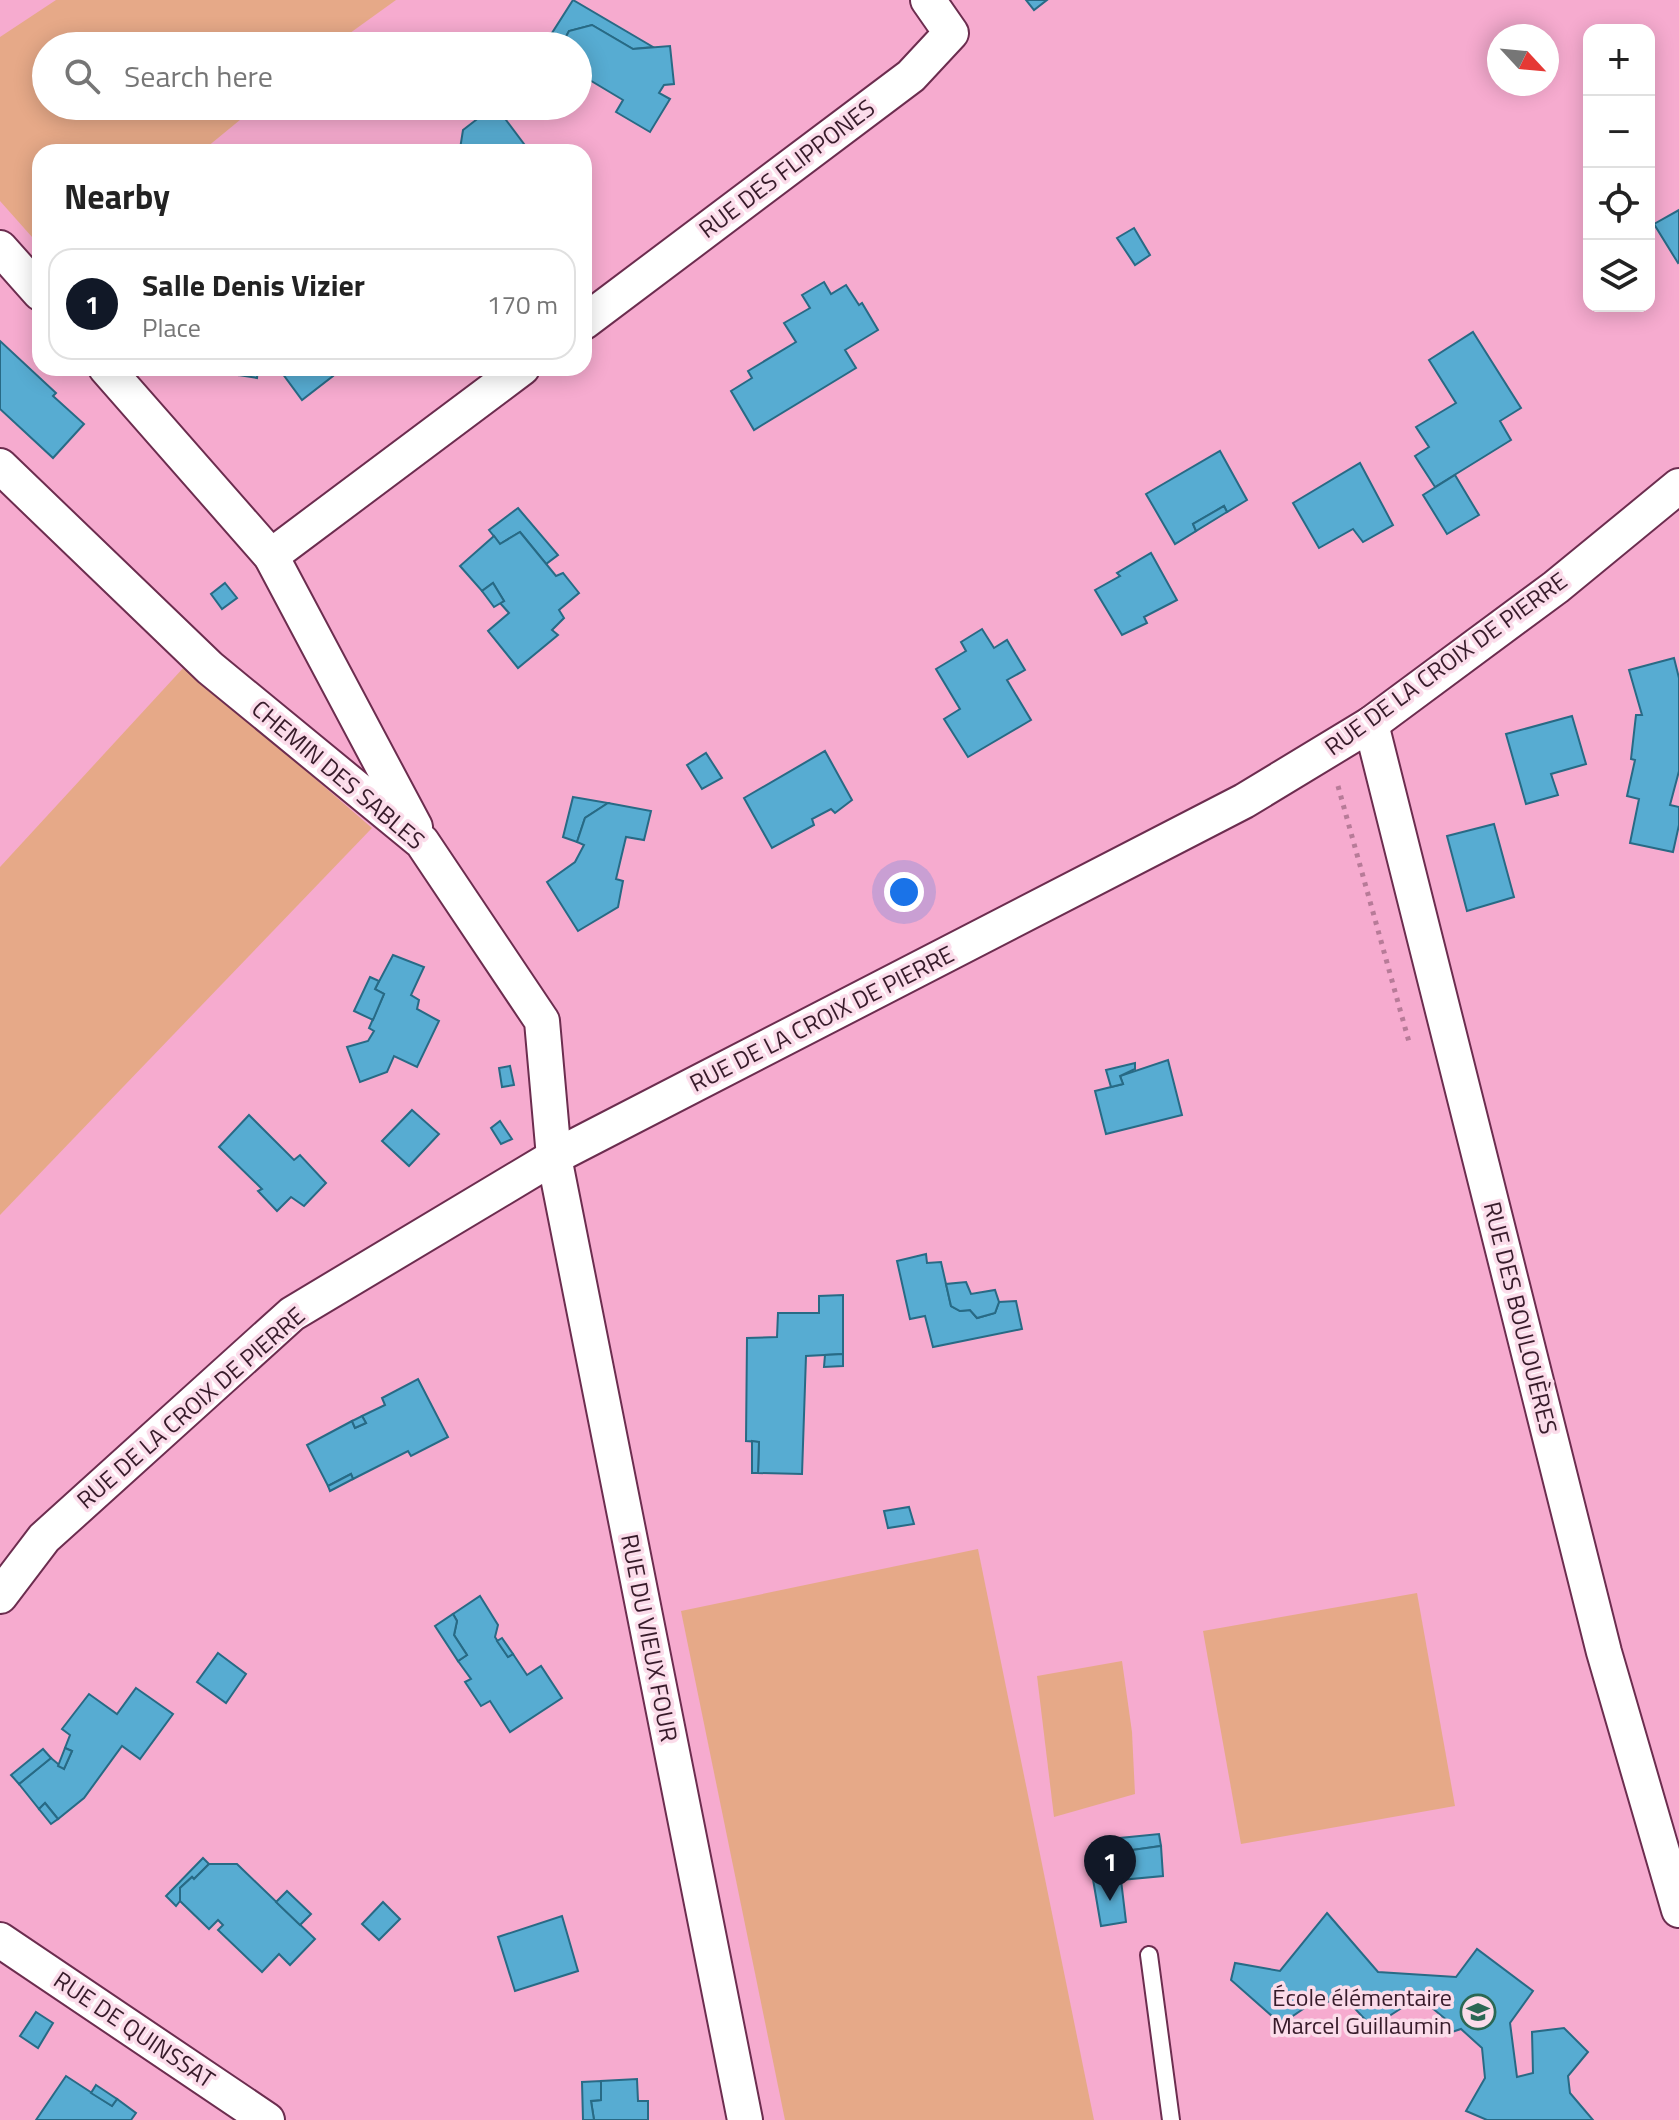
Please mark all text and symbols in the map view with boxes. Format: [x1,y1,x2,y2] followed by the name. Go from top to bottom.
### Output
[1487,24,1559,96] north arrow
[1583,24,1655,312] map controls
[1583,24,1655,96] button: +
[32,32,592,120] search box
[124,53,273,99] text: Search here
[60,54,104,98] icon: search
[691,90,882,247] street label: RUE DES FLIPPONES
[1583,96,1655,168] button: −
[1583,168,1655,240] button: locate
[64,170,170,222] text: Nearby
[1583,240,1655,312] button: layers
[142,262,365,308] text: Salle Denis Vizier
[85,285,99,324] text: 1
[487,285,558,324] text: 170 m
[142,308,201,347] text: Place
[1317,563,1574,764] street label: RUE DE LA CROIX DE PIERRE
[244,691,433,858] street label: CHEMIN DES SABLES
[884,872,924,912] your location
[683,936,960,1101] street label: RUE DE LA CROIX DE PIERRE
[1475,1198,1567,1438] street label: RUE DES BOULOUÈRES
[68,1298,313,1517] street label: RUE DE LA CROIX DE PIERRE
[612,1531,688,1745] street label: RUE DU VIEUX FOUR
[1084,1835,1136,1901] pin: 1
[47,1962,223,2097] street label: RUE DE QUINSSAT
[1272,1979,1452,2043] place label: École élémentaire Marcel Guillaumin
[1459,1993,1497,2031] school or university icon: École élémentaire Marcel Guillaumin

